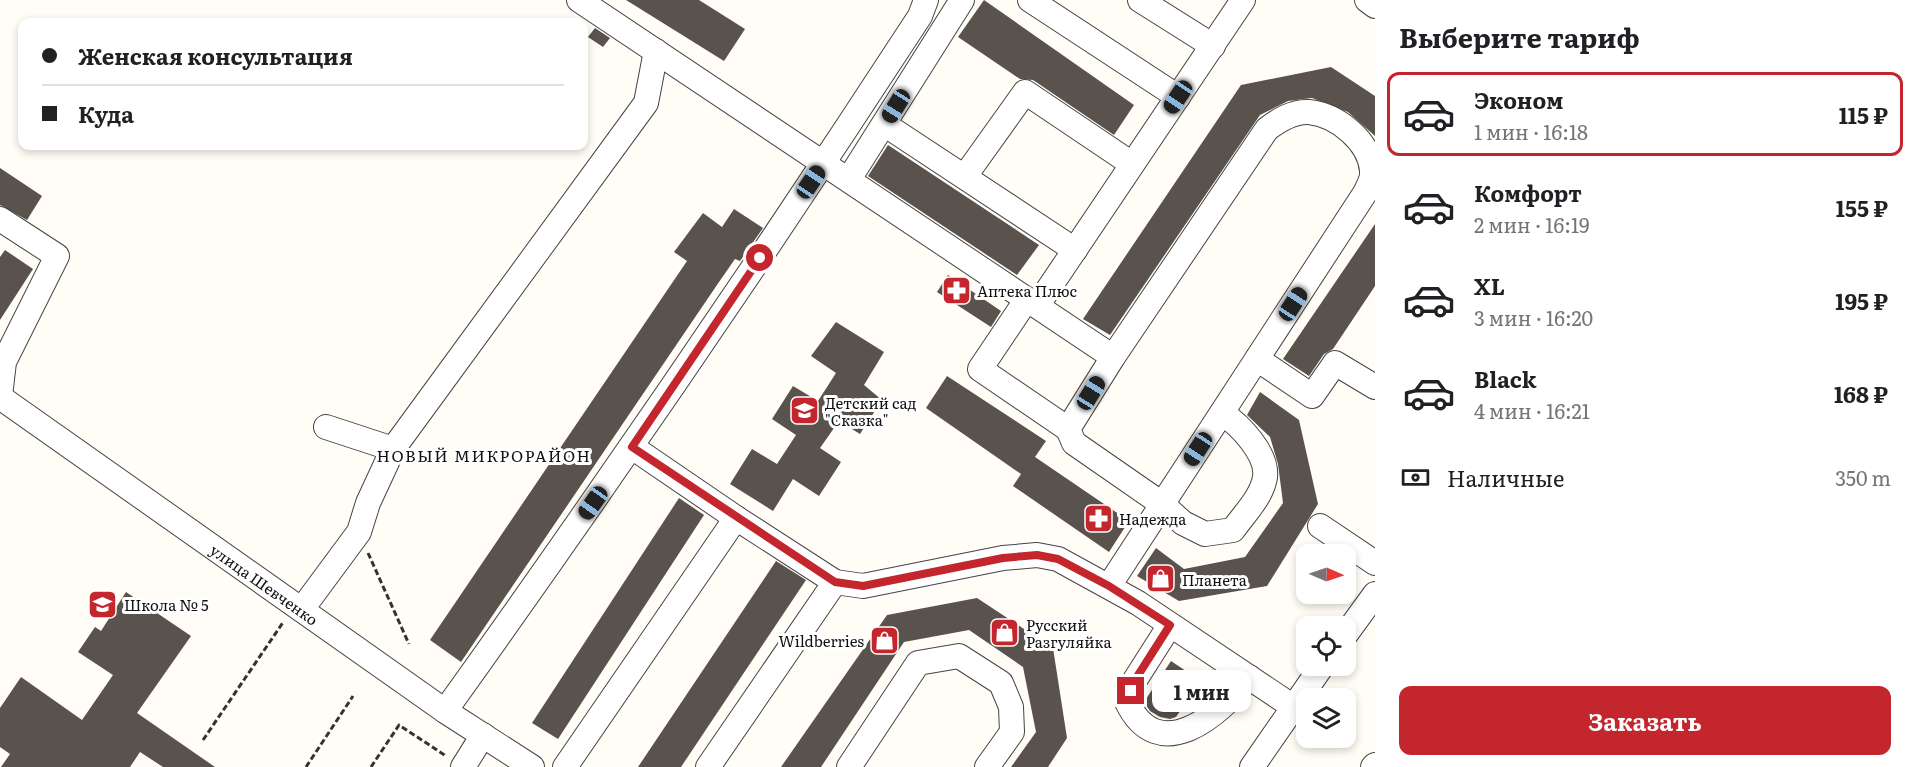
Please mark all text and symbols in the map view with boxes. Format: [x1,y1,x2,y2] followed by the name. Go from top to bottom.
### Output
[1399,16,1640,56] text: Выберите тариф
[78,39,353,72] text: Женская консультация
[1160,77,1196,117] car
[1474,83,1563,116] text: Эконом
[879,86,913,126] car
[1402,87,1456,141] icon: car
[78,97,134,130] text: Куда
[1839,98,1888,131] text: 115 ₽
[1474,116,1588,146] text: 1 мин · 16:18
[793,162,829,202] car
[1474,176,1582,209] text: Комфорт
[1402,180,1456,234] icon: car
[1836,191,1888,224] text: 155 ₽
[1474,209,1590,239] text: 2 мин · 16:19
[746,244,773,271] route start
[1474,269,1505,302] text: XL
[1402,273,1456,327] icon: car
[940,274,972,306] pharmacy icon: Аптека Плюс
[977,279,1078,302] place label: Аптека Плюс
[1276,284,1310,324] car
[1835,284,1888,317] text: 195 ₽
[1474,302,1593,332] text: 3 мин · 16:20
[1474,362,1536,395] text: Black
[1402,366,1456,420] icon: car
[1074,373,1108,413] car
[1834,377,1888,410] text: 168 ₽
[825,391,917,431] place label: Детский сад "Сказка"
[788,395,820,427] school or university icon: Детский сад "Сказка"
[1474,395,1590,425] text: 4 мин · 16:21
[1181,429,1215,469] car
[377,443,591,467] district label: НОВЫЙ МИКРОРАЙОН
[1399,461,1432,494] icon: cash
[1447,461,1565,494] text: Наличные
[1835,462,1891,492] text: 350 m
[575,483,611,523] car
[1082,502,1114,534] pharmacy icon: Надежда
[1119,507,1187,530] place label: Надежда
[206,538,324,630] street label: улица Шевченко
[1296,544,1356,604] north arrow
[1296,544,1356,748] map controls
[1145,563,1177,595] shop icon: Планета
[1182,568,1248,591] place label: Планета
[87,588,119,620] school or university icon: Школа № 5
[124,593,209,616] place label: Школа № 5
[1026,613,1112,653] place label: Русский Разгуляйка
[1296,616,1356,676] button: locate
[989,617,1021,649] shop icon: Русский Разгуляйка
[869,624,901,656] shop icon: Wildberries
[779,629,864,652] place label: Wildberries
[1152,670,1251,712] callout: 1 мин
[1173,676,1230,706] text: 1 мин
[1117,677,1144,704] route end
[1399,686,1891,755] button: Заказать
[1296,688,1356,748] button: layers

